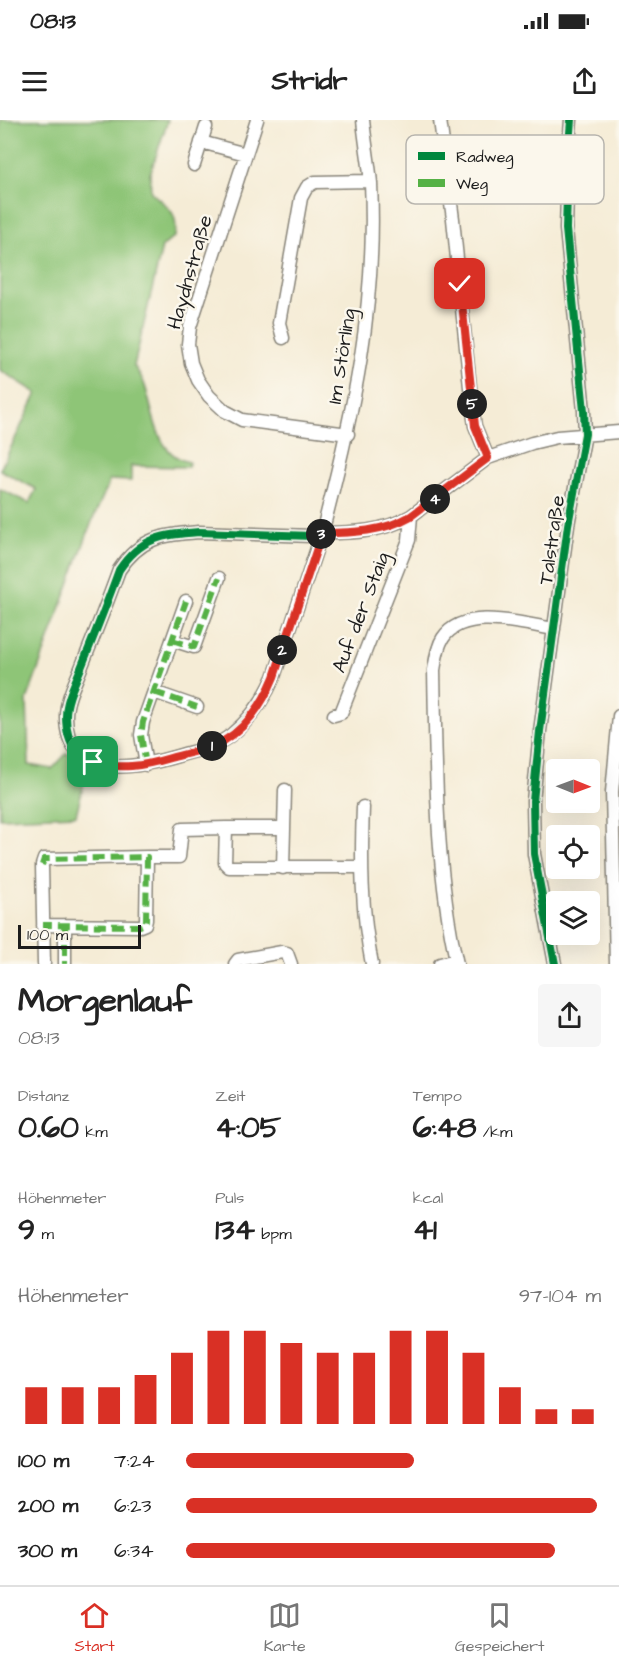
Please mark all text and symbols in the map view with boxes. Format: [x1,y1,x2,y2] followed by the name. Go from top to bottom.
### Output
[30,6,76,37] text: 08:13
[272,62,348,100] text: Stridr
[18,65,51,98] icon: menu
[568,65,601,98] icon: share
[406,135,604,204] legend
[456,146,514,169] text: Radweg
[456,173,488,196] text: Weg
[160,212,221,333] street label: Haydnstraße
[434,258,485,309] pin
[443,267,476,300] icon: check
[321,306,364,406] street label: Im Störling
[457,389,487,419] pin: 5
[466,393,478,415] text: 5
[420,484,450,514] pin: 4
[430,488,440,510] text: 4
[532,493,572,587] street label: Talstraße
[306,519,336,549] pin: 3
[317,523,325,545] text: 3
[325,548,398,677] street label: Auf der Staig
[267,635,297,665] pin: 2
[277,639,287,661] text: 2
[197,731,227,761] pin: 1
[211,735,213,757] text: 1
[67,736,118,787] pin
[76,745,109,778] icon: arrive
[546,759,600,813] north arrow
[546,759,600,945] map controls
[546,825,600,879] button: locate
[546,891,600,945] button: layers
[18,922,141,950] scale bar
[27,924,68,946] text: 100 m
[18,978,192,1024] text: Morgenlauf
[538,984,601,1047] button: share
[18,1024,60,1052] text: 08:13
[18,1085,69,1107] text: Distanz
[215,1085,245,1107] text: Zeit
[413,1085,462,1107] text: Tempo
[18,1107,79,1149] text: 0.60
[215,1107,281,1149] text: 4:05
[413,1107,476,1149] text: 6:48
[79,1121,108,1143] text: km
[476,1121,512,1143] text: /km
[18,1187,106,1209] text: Höhenmeter
[215,1187,244,1209] text: Puls
[413,1187,443,1209] text: kcal
[18,1209,35,1251] text: 9
[215,1209,255,1251] text: 134
[413,1209,437,1251] text: 41
[35,1223,54,1245] text: m
[255,1223,292,1245] text: bpm
[18,1282,128,1310] text: Höhenmeter
[519,1282,601,1310] text: 97–104 m
[18,1447,69,1475] text: 100 m
[114,1447,155,1475] text: 7:24
[18,1492,78,1520] text: 200 m
[114,1492,152,1520] text: 6:23
[18,1537,77,1565] text: 300 m
[114,1537,154,1565] text: 6:34
[75,1599,115,1657] tab: Start
[264,1599,306,1657] tab: Karte
[455,1599,544,1657] tab: Gespeichert

